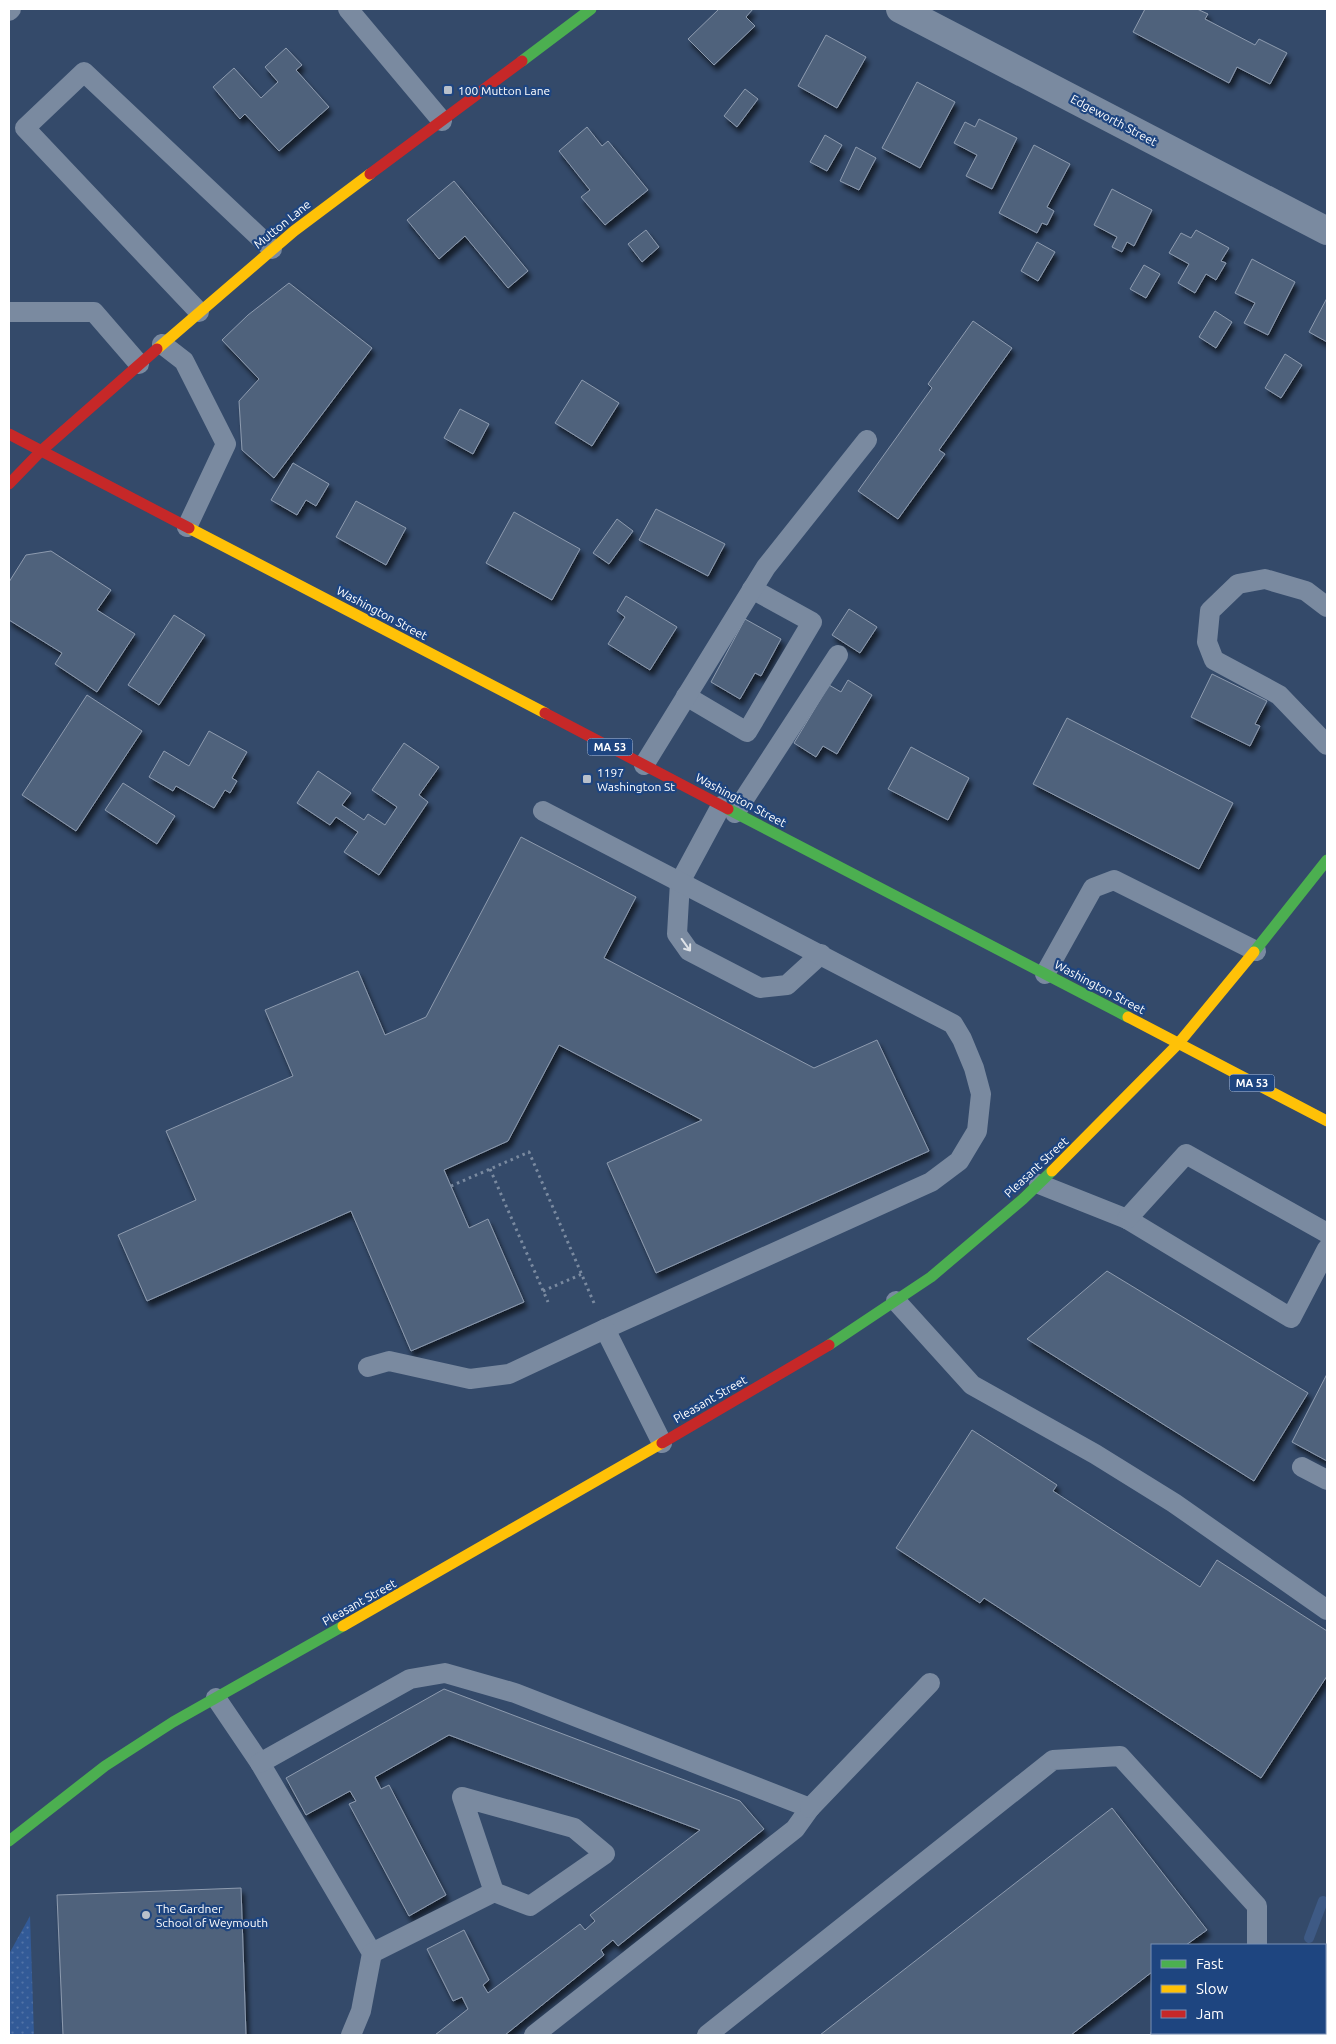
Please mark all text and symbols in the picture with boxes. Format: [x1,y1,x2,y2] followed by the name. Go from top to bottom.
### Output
[442,84,454,96] marker: 100 Mutton Lane
[458,84,550,97] place label: 100 Mutton Lane
[1069,92,1160,148] street label: Edgeworth Street
[251,197,313,251] street label: Mutton Lane
[335,584,430,642] street label: Washington Street
[588,739,632,756] road number: MA 53
[597,766,675,793] place label: 1197 Washington St
[694,771,789,829] street label: Washington Street
[581,773,593,785] marker: 1197 Washington St
[681,938,691,952] one-way arrow
[1053,958,1148,1016] street label: Washington Street
[1230,1074,1274,1092] road number: MA 53
[1001,1134,1071,1200] street label: Pleasant Street
[671,1373,749,1425] street label: Pleasant Street
[320,1576,398,1628] street label: Pleasant Street
[156,1902,268,1929] place label: The Gardner School of Weymouth
[140,1909,152,1921] marker: The Gardner School of Weymouth
[1151,1944,1326,2034] legend
[1196,1955,1224,1972] text: Fast
[1196,1980,1229,1997] text: Slow
[1196,2005,1224,2022] text: Jam

